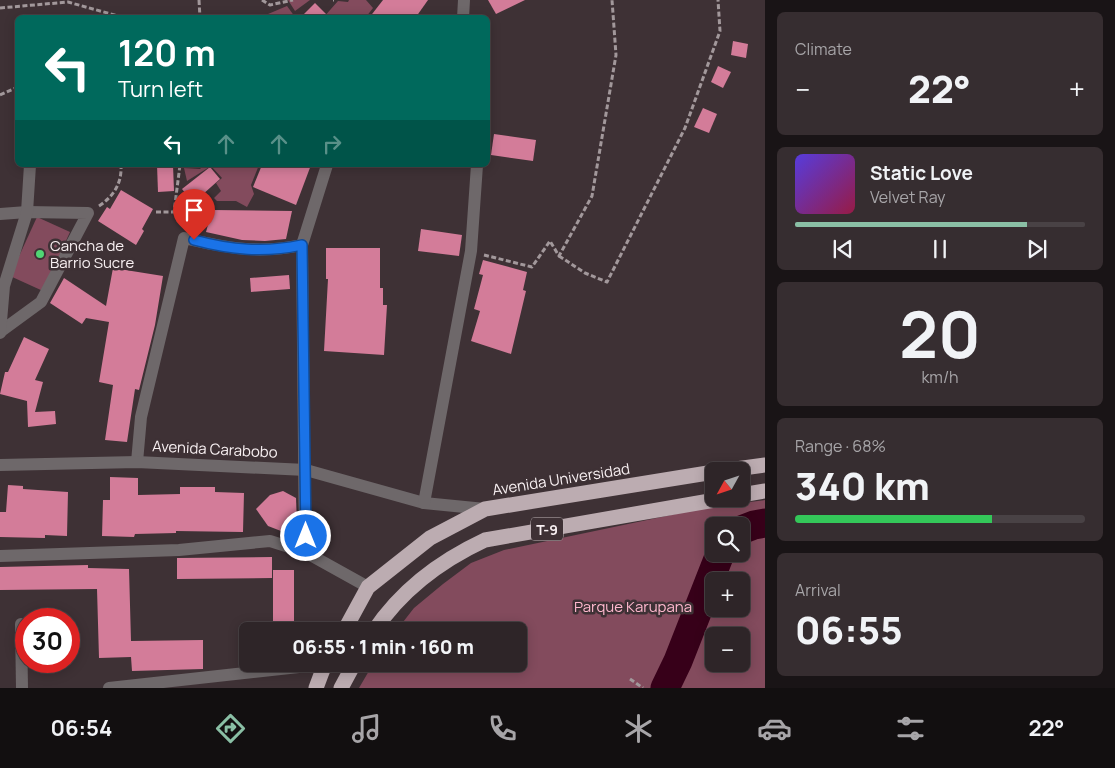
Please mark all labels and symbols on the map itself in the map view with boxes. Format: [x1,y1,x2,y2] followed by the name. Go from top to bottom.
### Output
[173,189,215,240] pin
[50,235,134,273] place label: Cancha de Barrio Sucre
[34,248,46,260] marker: Cancha de Barrio Sucre
[152,435,278,463] street label: Avenida Carabobo
[491,458,631,500] street label: Avenida Universidad
[705,462,750,508] north arrow
[279,509,331,561] position arrow
[531,518,563,540] road number: T-9
[574,596,692,617] park label: Parque Karupana
[15,608,80,673] speed limit sign: 30

